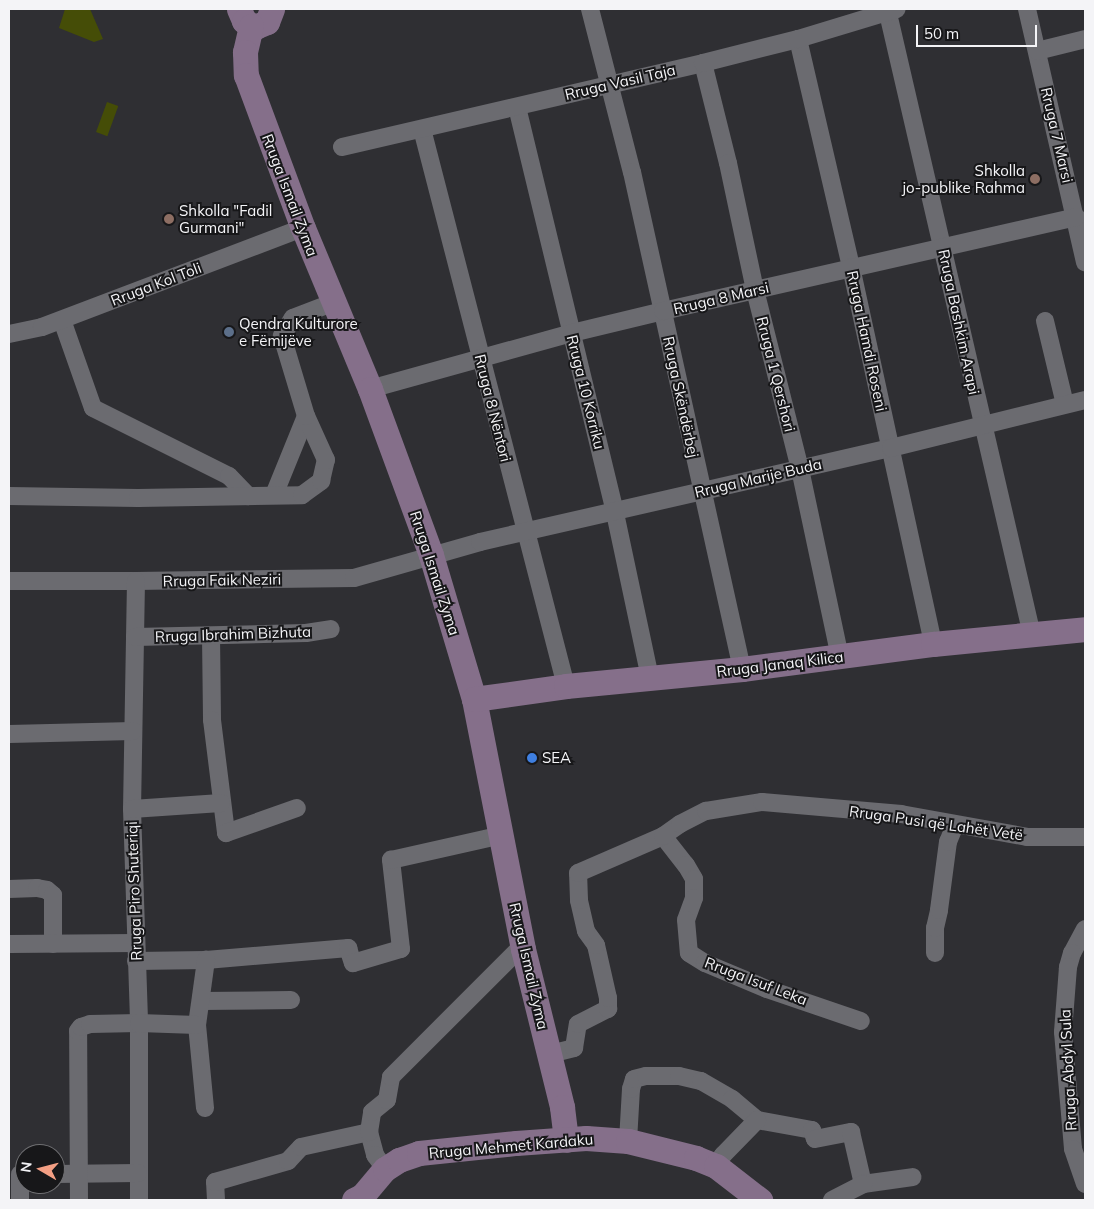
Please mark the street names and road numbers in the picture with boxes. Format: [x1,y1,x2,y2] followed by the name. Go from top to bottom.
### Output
[563,61,677,103] street label: Rruga Vasil Taja
[1037,85,1077,185] street label: Rruga 7 Marsi
[258,131,322,259] street label: Rruga Ismail Zyma
[935,248,983,396] street label: Rruga Bashkim Arapi
[108,258,204,310] street label: Rruga Kol Toli
[843,269,891,413] street label: Rruga Hamdi Roseni
[671,278,771,318] street label: Rruga 8 Marsi
[753,314,799,434] street label: Rruga 1 Qershori
[563,333,609,451] street label: Rruga 10 Korriku
[659,335,703,459] street label: Rruga Skëndërbej
[471,352,515,464] street label: Rruga 8 Nëntori
[693,455,823,501] street label: Rruga Marije Buda
[406,509,464,637] street label: Rruga Ismail Zyma
[163,570,281,590] street label: Rruga Faik Neziri
[155,622,311,646] street label: Rruga Ibrahim Bizhuta
[716,647,844,681] street label: Rruga Janaq Kilica
[848,802,1024,844] street label: Rruga Pusi që Lahët Vetë
[123,821,145,961] street label: Rruga Piro Shuteriqi
[506,901,552,1031] street label: Rruga Ismail Zyma
[702,953,810,1009] street label: Rruga Isuf Leka
[1056,1009,1080,1131] street label: Rruga Abdyl Sula
[428,1130,594,1162] street label: Rruga Mehmet Kardaku

